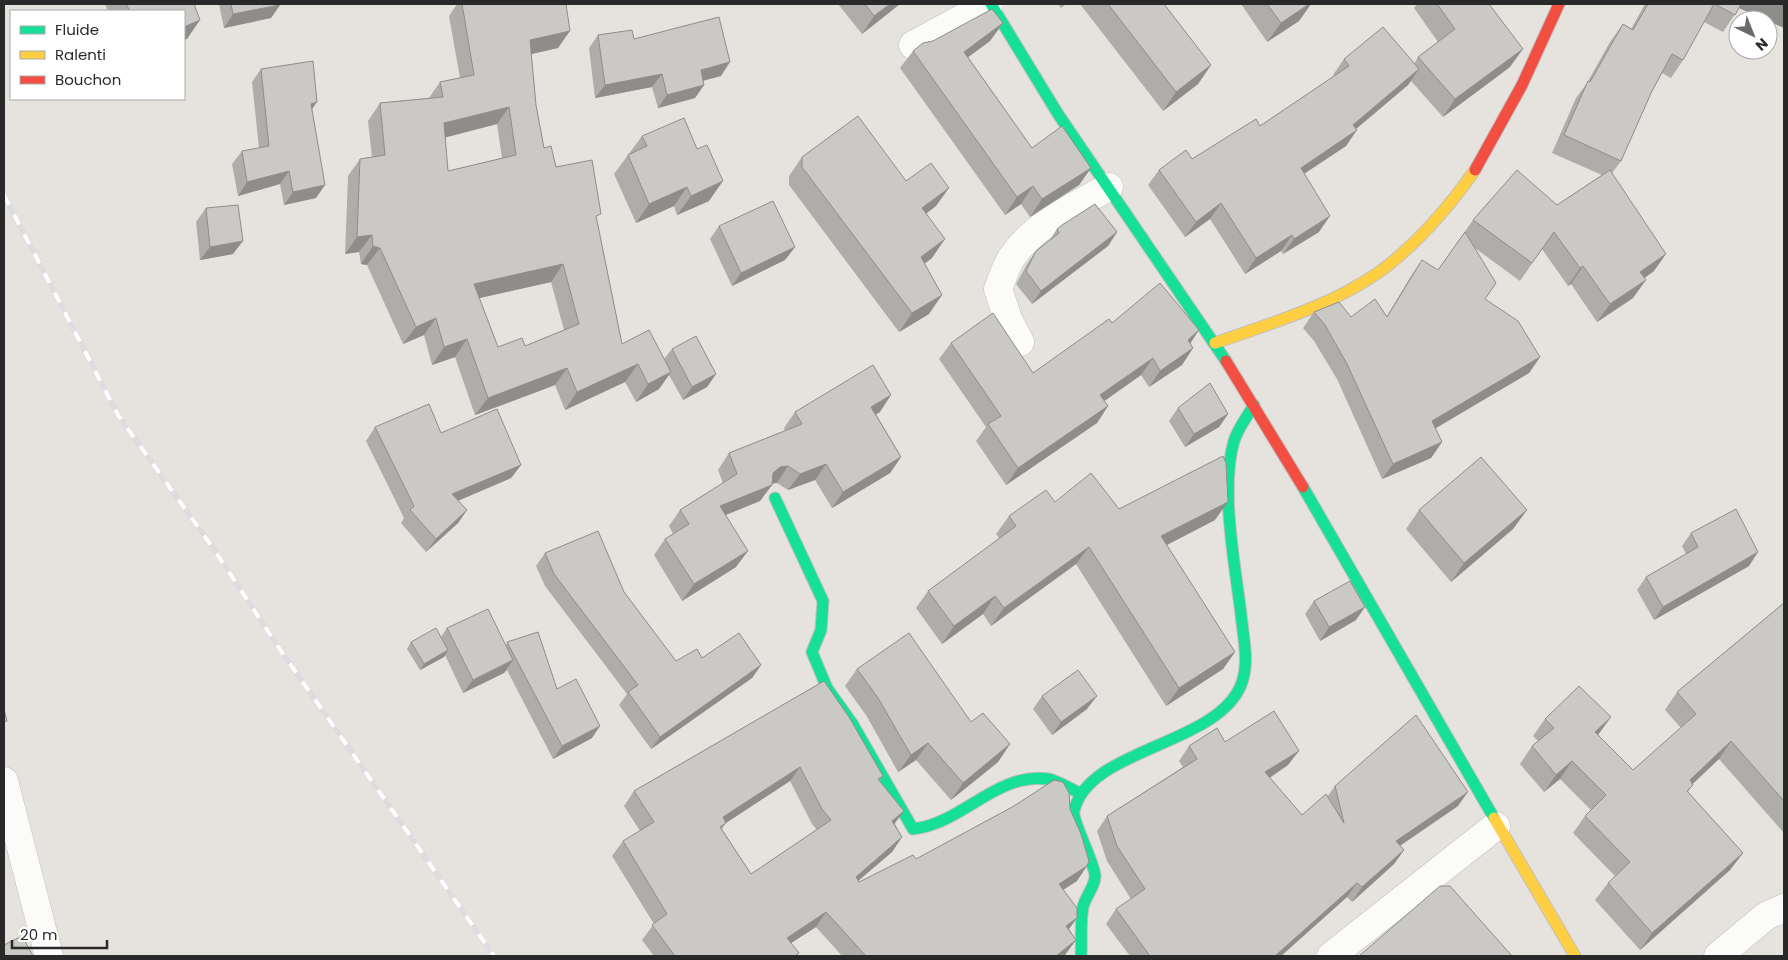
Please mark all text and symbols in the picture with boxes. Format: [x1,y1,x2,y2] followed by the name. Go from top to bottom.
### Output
[10,10,185,100] legend
[1728,10,1778,60] north arrow
[55,19,99,40] text: Fluide
[1751,34,1773,55] text: N
[55,44,106,65] text: Ralenti
[55,69,121,90] text: Bouchon
[12,918,108,950] scale bar
[20,924,58,945] text: 20 m

